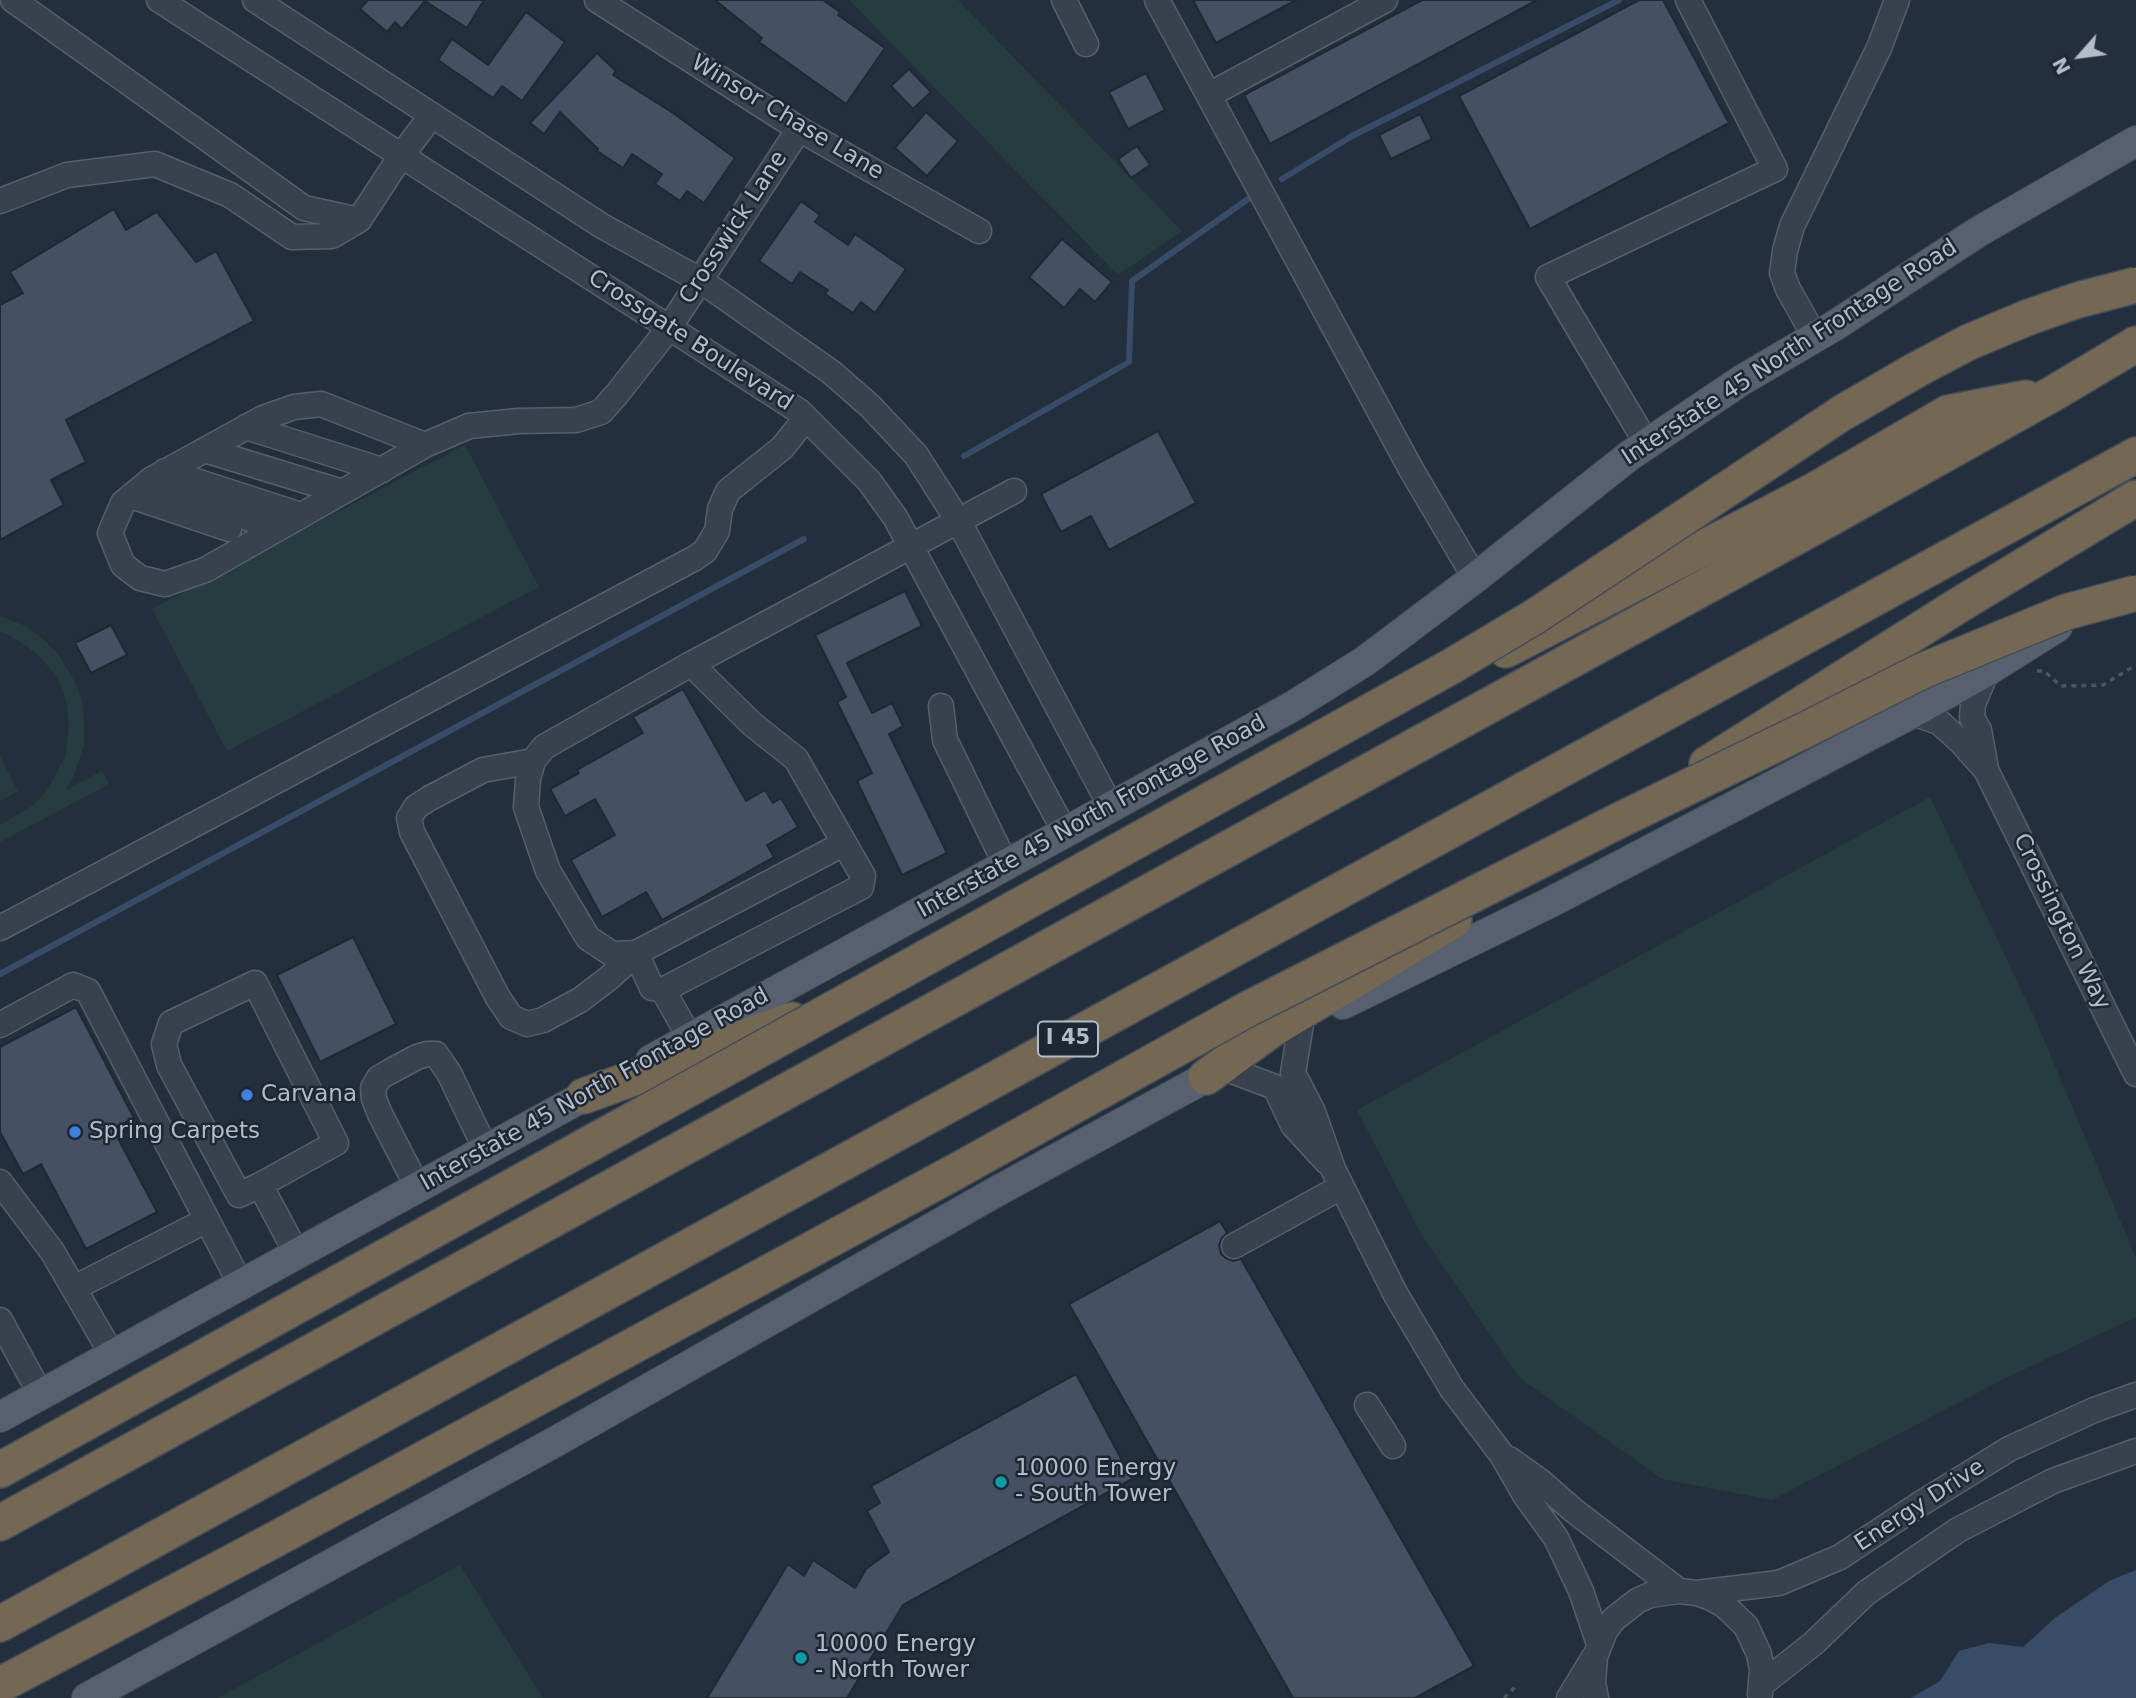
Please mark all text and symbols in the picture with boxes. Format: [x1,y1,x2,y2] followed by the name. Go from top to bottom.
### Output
[2045,21,2115,91] north arrow
[686,50,888,186] street label: Winsor Chase Lane
[2048,54,2075,78] text: N
[674,146,794,310] street label: Crosswick Lane
[1617,234,1963,472] street label: Interstate 45 North Frontage Road
[582,264,798,418] street label: Crossgate Boulevard
[913,709,1271,925] street label: Interstate 45 North Frontage Road
[2006,829,2116,1015] street label: Crossington Way
[416,982,774,1198] street label: Interstate 45 North Frontage Road
[1038,1021,1098,1056] road number: I 45
[261,1081,357,1109] place label: Carvana
[239,1087,255,1103] marker: Carvana
[89,1118,260,1146] place label: Spring Carpets
[67,1124,83,1140] marker: Spring Carpets
[1850,1454,1990,1558] street label: Energy Drive
[1015,1455,1176,1509] place label: 10000 Energy - South Tower
[993,1474,1009,1490] marker: 10000 Energy - South Tower
[815,1631,976,1685] place label: 10000 Energy - North Tower
[793,1650,809,1666] marker: 10000 Energy - North Tower

